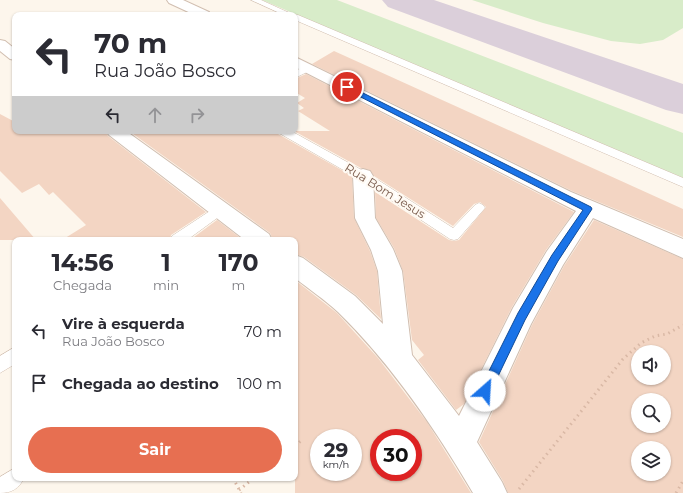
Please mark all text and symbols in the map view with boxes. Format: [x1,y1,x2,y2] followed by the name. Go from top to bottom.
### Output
[94,26,167,60] text: 70 m
[28,28,80,80] icon: left
[94,60,236,82] text: Rua João Bosco
[330,70,364,104] pin
[336,76,358,98] icon: arrive
[102,104,124,126] icon: left
[144,104,166,126] icon: ahead
[186,104,208,126] icon: right
[342,160,429,222] street label: Rua Bom Jesus
[51,248,113,277] text: 14:56
[161,248,171,277] text: 1
[218,248,259,277] text: 170
[53,277,112,293] text: Chegada
[153,277,179,293] text: min
[232,277,245,293] text: m
[62,314,185,333] text: Vire à esquerda
[28,320,50,342] icon: left
[244,322,282,341] text: 70 m
[62,333,165,349] text: Rua João Bosco
[631,345,671,481] map controls
[631,345,671,385] button: sound
[464,370,506,412] position arrow
[28,372,50,394] icon: arrive
[62,374,219,393] text: Chegada ao destino
[237,374,282,393] text: 100 m
[631,393,671,433] button: search
[28,427,282,473] button: Sair
[370,429,422,481] speed limit sign: 30
[324,438,348,462] text: 29
[631,441,671,481] button: layers
[323,458,349,471] text: km/h

